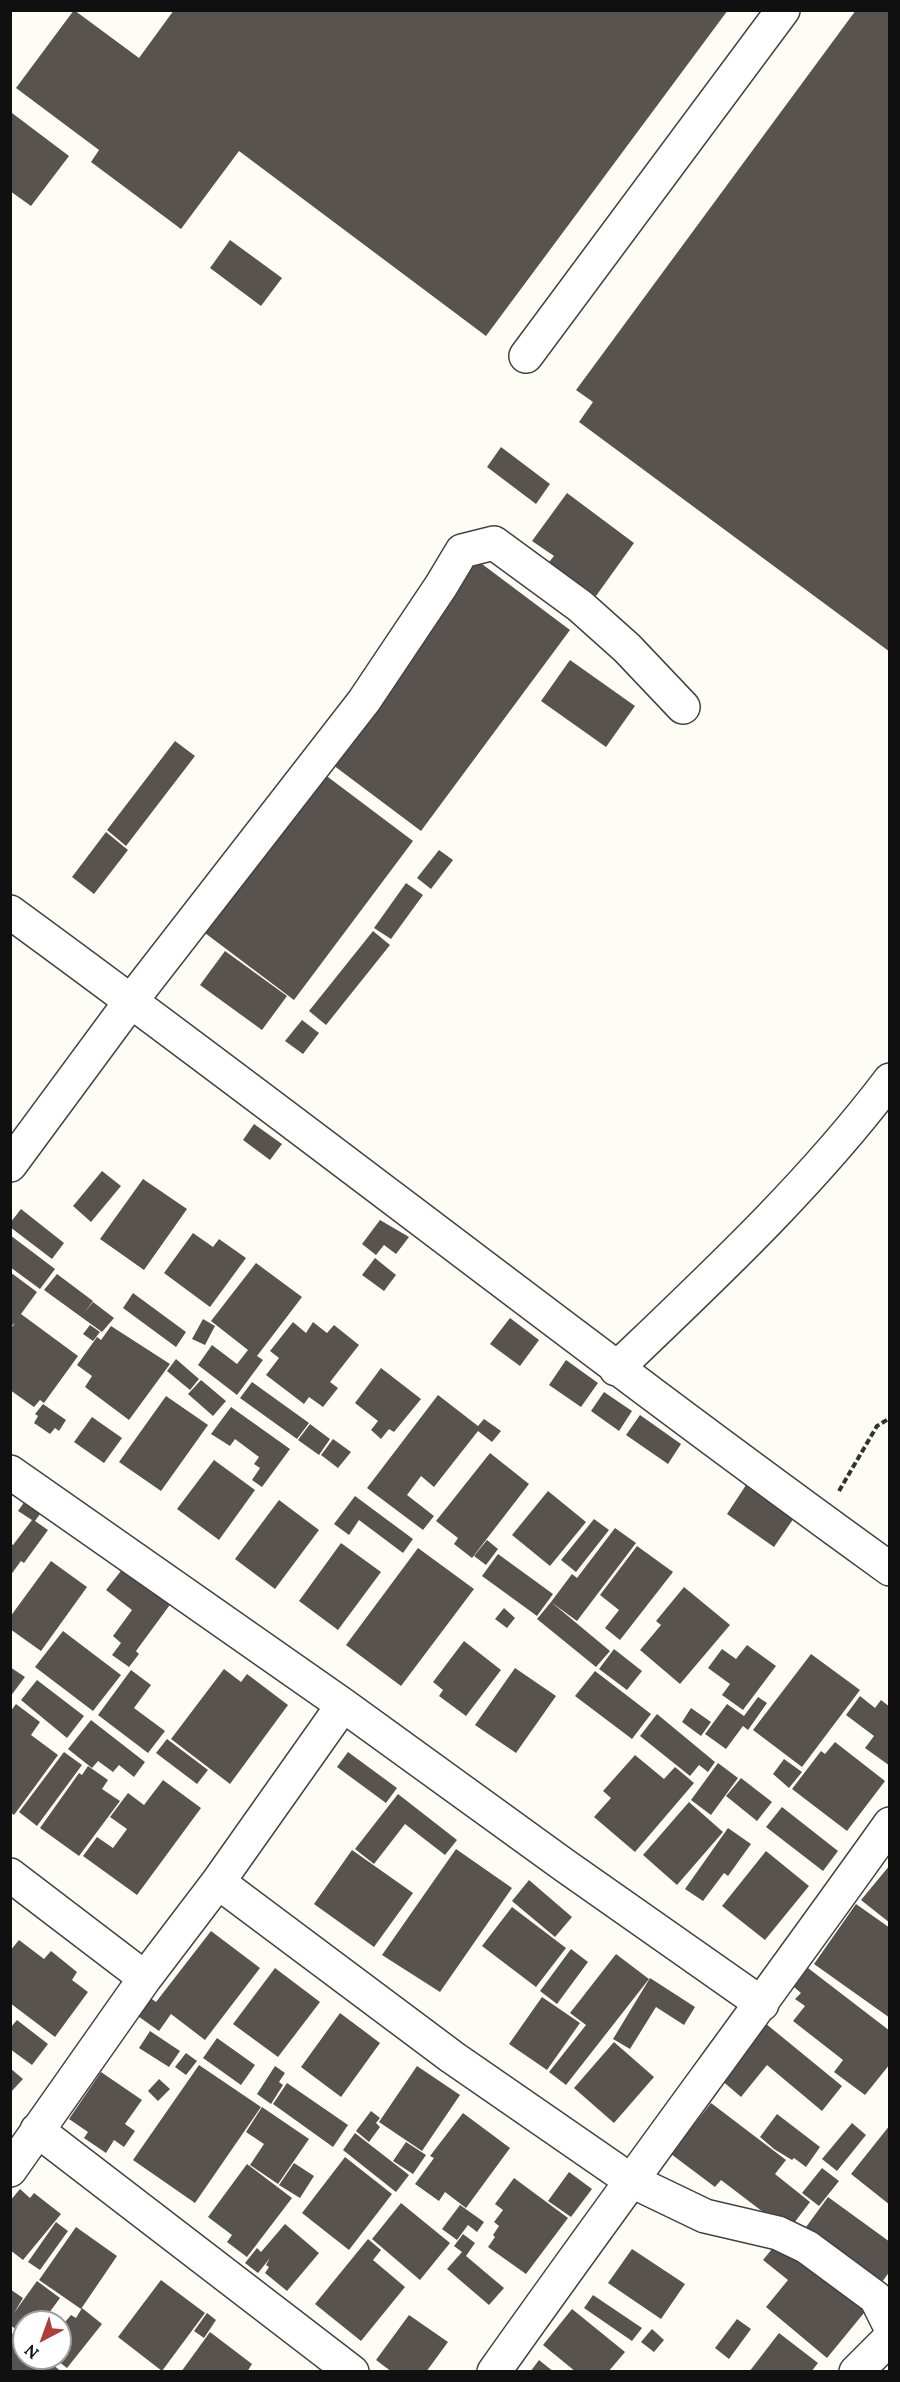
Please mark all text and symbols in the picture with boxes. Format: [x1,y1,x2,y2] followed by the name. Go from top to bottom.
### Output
[12,2310,72,2370] north arrow
[20,2340,43,2364] text: N

